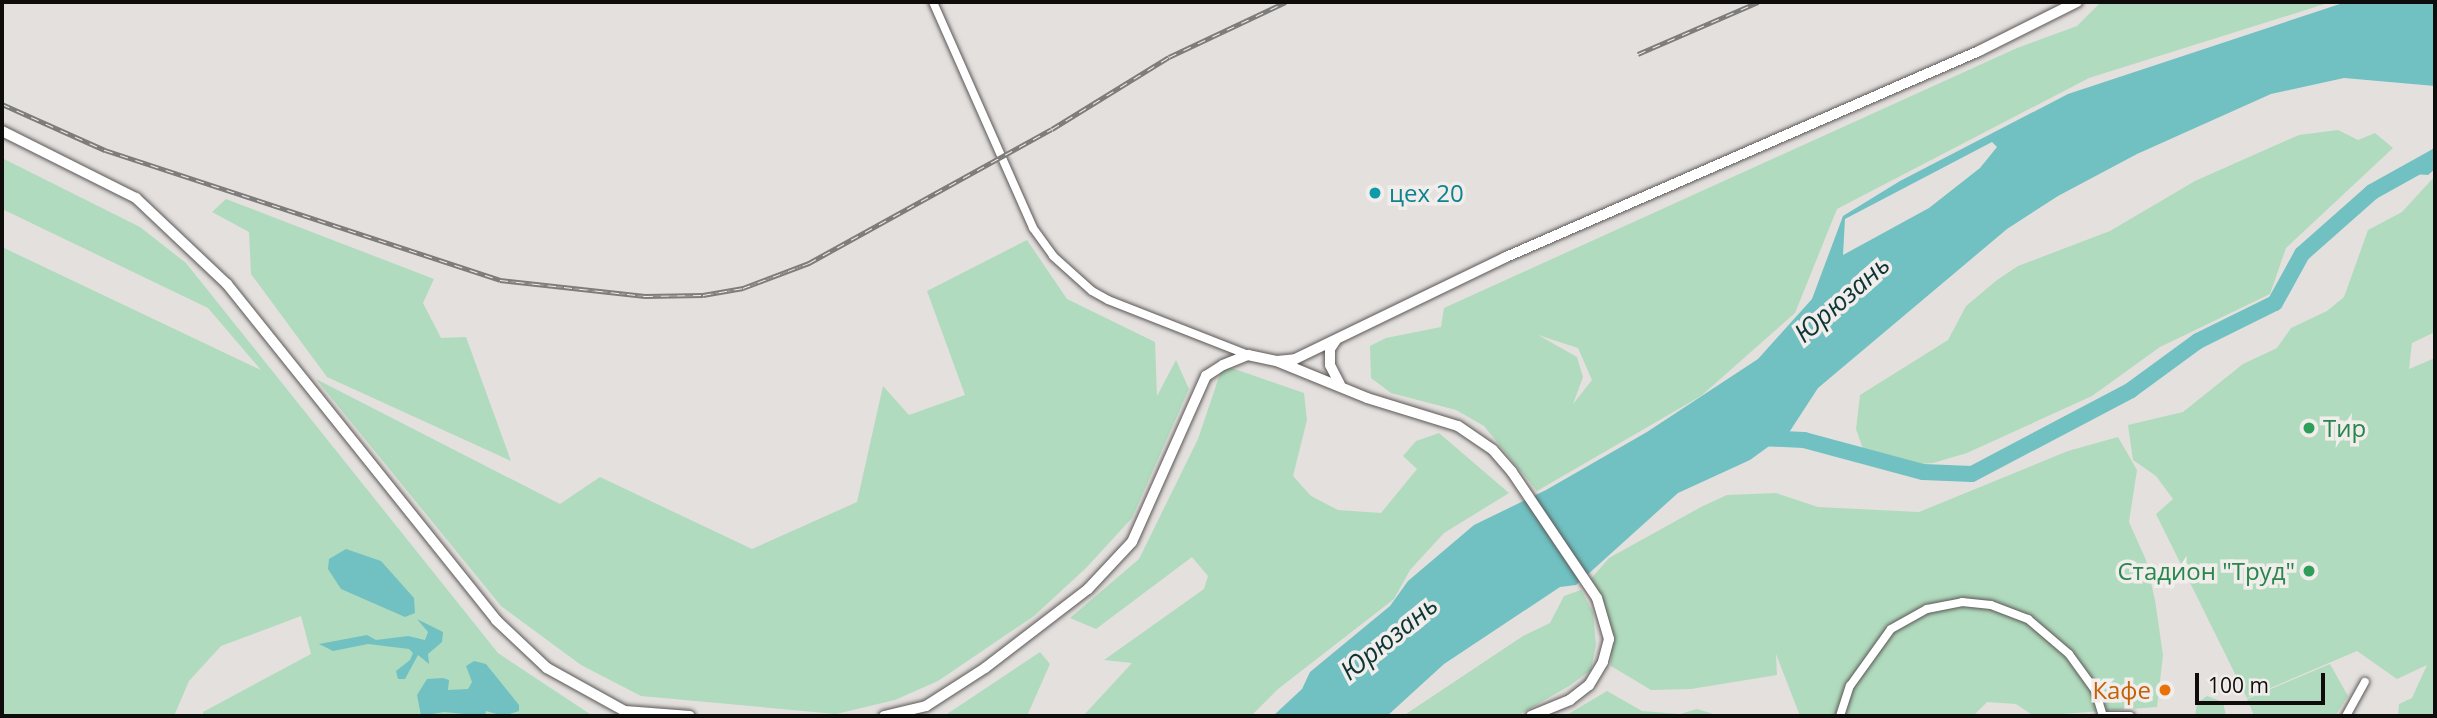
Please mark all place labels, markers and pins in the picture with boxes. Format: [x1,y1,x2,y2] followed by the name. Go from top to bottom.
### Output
[1389,179,1464,207] place label: цех 20
[1367,185,1383,201] marker: цех 20
[2323,414,2366,442] place label: Тир
[2301,420,2317,436] marker: Тир
[2117,557,2295,585] place label: Стадион "Труд"
[2301,563,2317,579] marker: Стадион "Труд"
[2092,676,2151,704] place label: Кафе
[2157,682,2173,698] marker: Кафе

